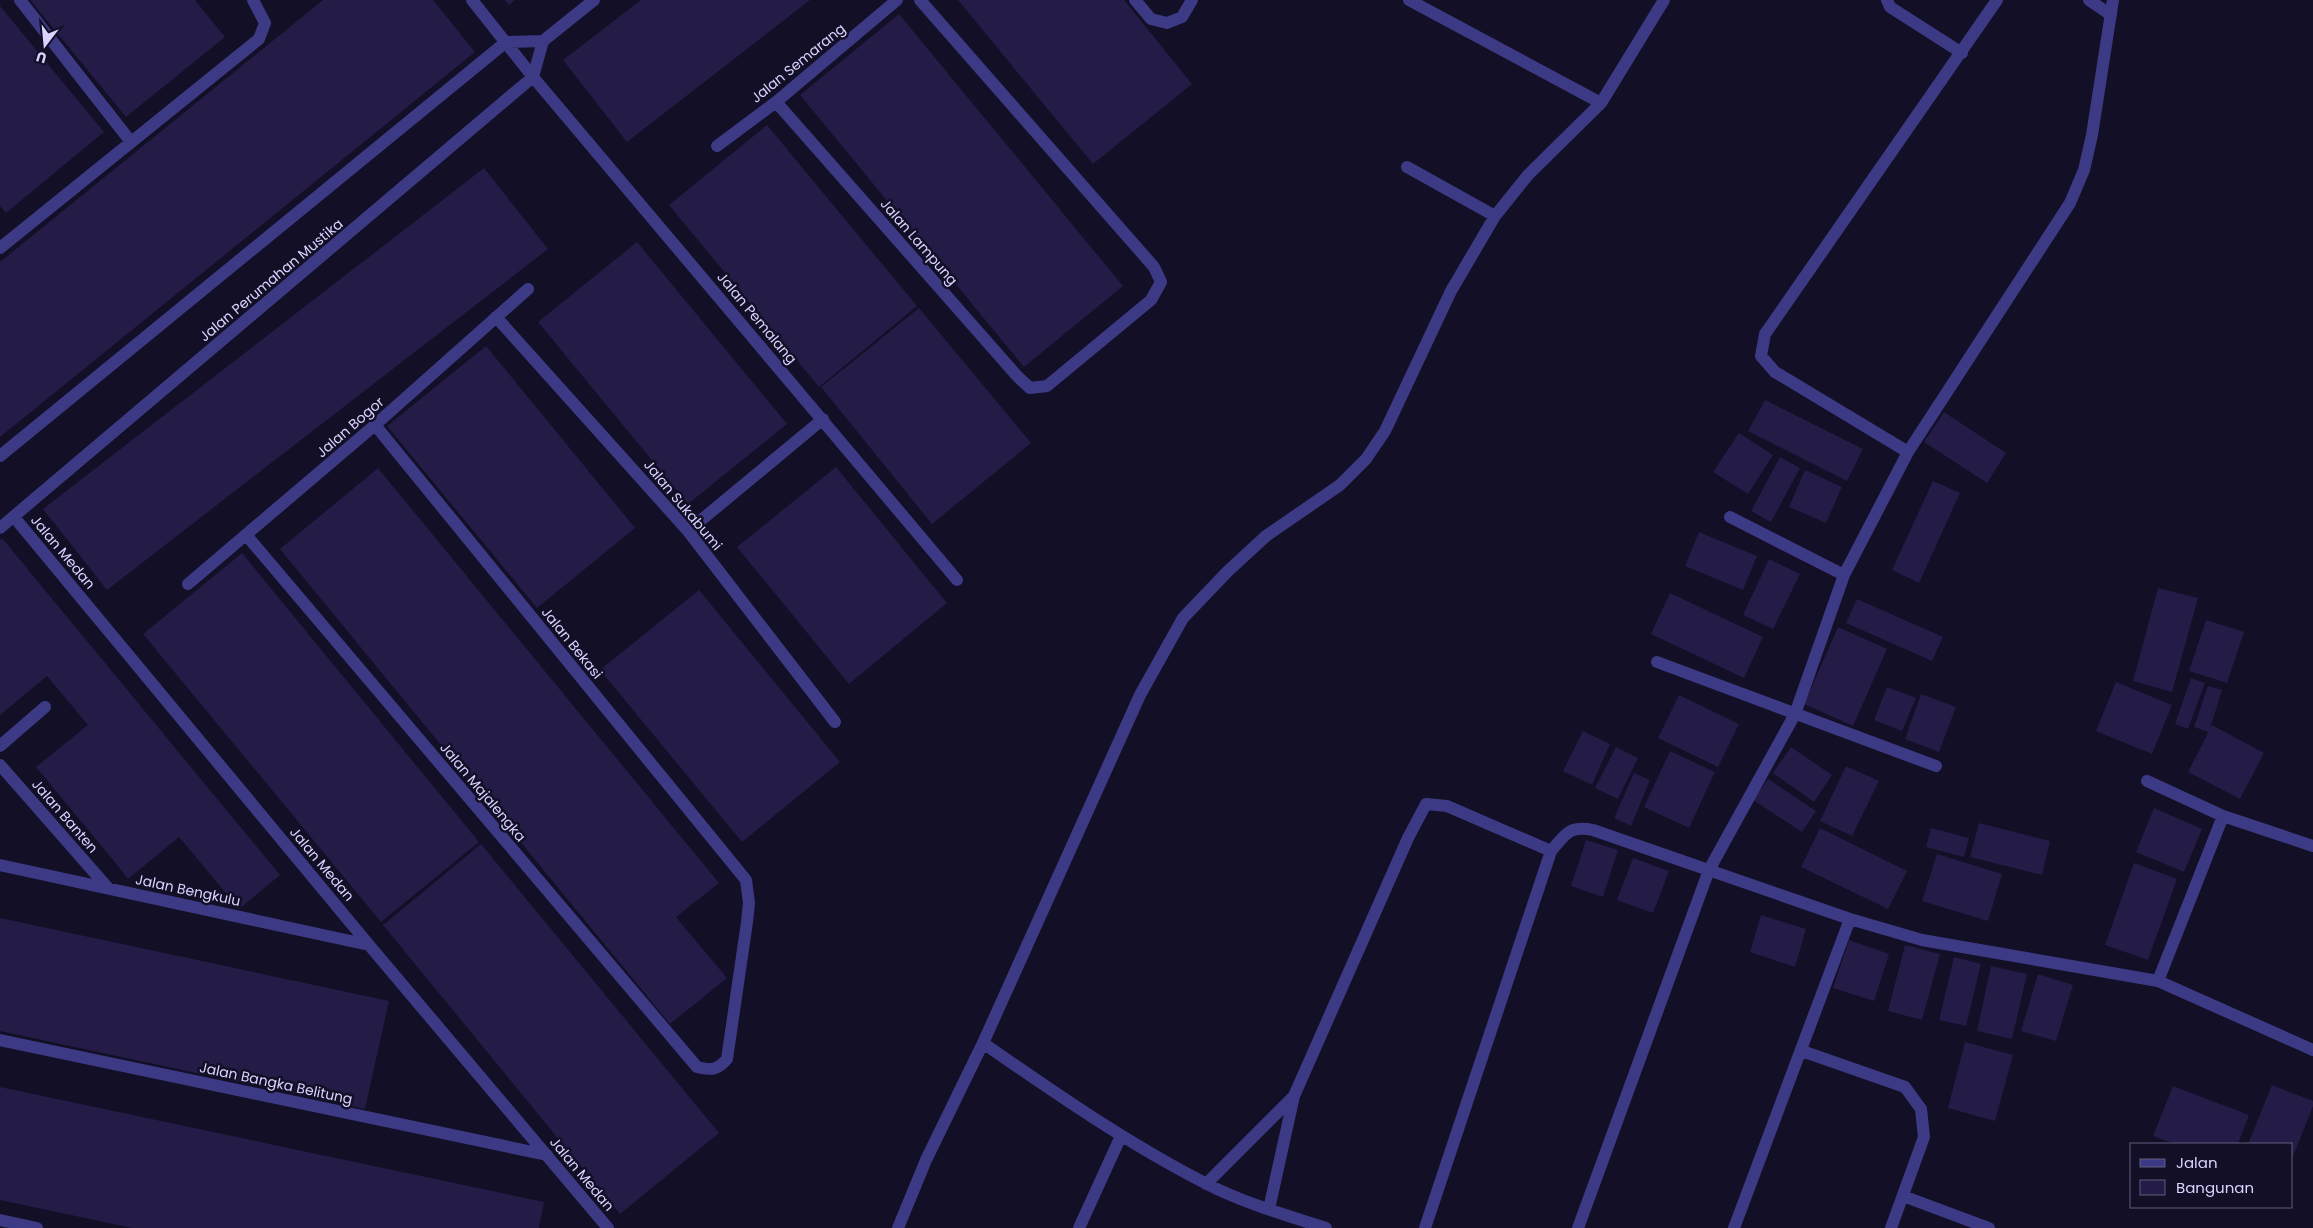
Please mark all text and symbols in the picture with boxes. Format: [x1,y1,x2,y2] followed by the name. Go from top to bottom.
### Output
[746,19,850,107] street label: Jalan Semarang
[20,20,70,70] north arrow
[34,46,49,68] text: U
[876,194,962,290] street label: Jalan Lampung
[195,214,347,346] street label: Jalan Perumahan Mustika
[713,268,801,368] street label: Jalan Pemalang
[312,392,388,462] street label: Jalan Bogor
[639,455,727,555] street label: Jalan Sukabumi
[26,511,100,593] street label: Jalan Medan
[537,603,607,683] street label: Jalan Bekasi
[435,738,531,846] street label: Jalan Majalengka
[27,775,103,857] street label: Jalan Banten
[285,823,359,905] street label: Jalan Medan
[134,869,242,911] street label: Jalan Bengkulu
[198,1057,354,1109] street label: Jalan Bangka Belitung
[545,1133,619,1215] street label: Jalan Medan
[2130,1143,2293,1208] legend
[2176,1152,2218,1173] text: Jalan
[2176,1177,2254,1198] text: Bangunan

